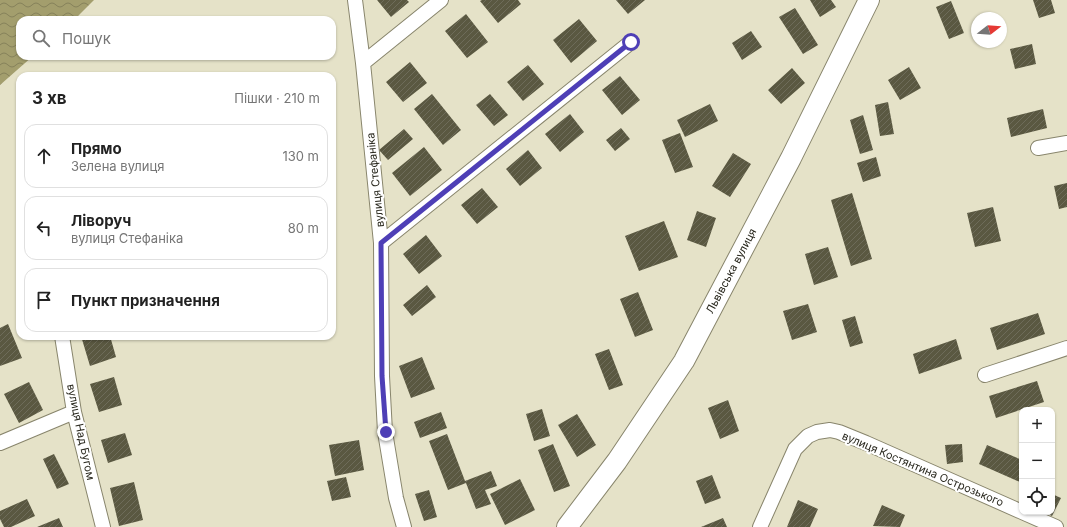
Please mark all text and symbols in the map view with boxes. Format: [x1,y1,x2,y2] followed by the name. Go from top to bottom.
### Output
[971,12,1007,48] north arrow
[16,16,336,60] search box
[30,27,52,49] icon: search
[62,29,111,48] text: Пошук
[622,33,640,51] route start
[32,88,67,108] text: 3 хв
[234,90,320,106] text: Пішки · 210 m
[363,132,387,228] street label: вулиця Стефаніка
[71,139,122,158] text: Прямо
[33,145,55,167] icon: ahead
[282,148,319,164] text: 130 m
[71,158,165,174] text: Зелена вулиця
[71,211,131,230] text: Ліворуч
[33,217,55,239] icon: left
[288,220,319,236] text: 80 m
[703,226,759,316] street label: Львівська вулиця
[71,230,183,246] text: вулиця Стефаніка
[33,289,55,311] icon: arrive
[71,291,220,310] text: Пункт призначення
[64,383,98,481] street label: вулиця Над Бугом
[1019,407,1055,515] map controls
[1019,407,1055,443] button: +
[377,423,395,441] route end
[840,429,1006,510] street label: вулиця Костянтина Острозького
[1019,443,1055,479] button: −
[1019,479,1055,515] button: locate

